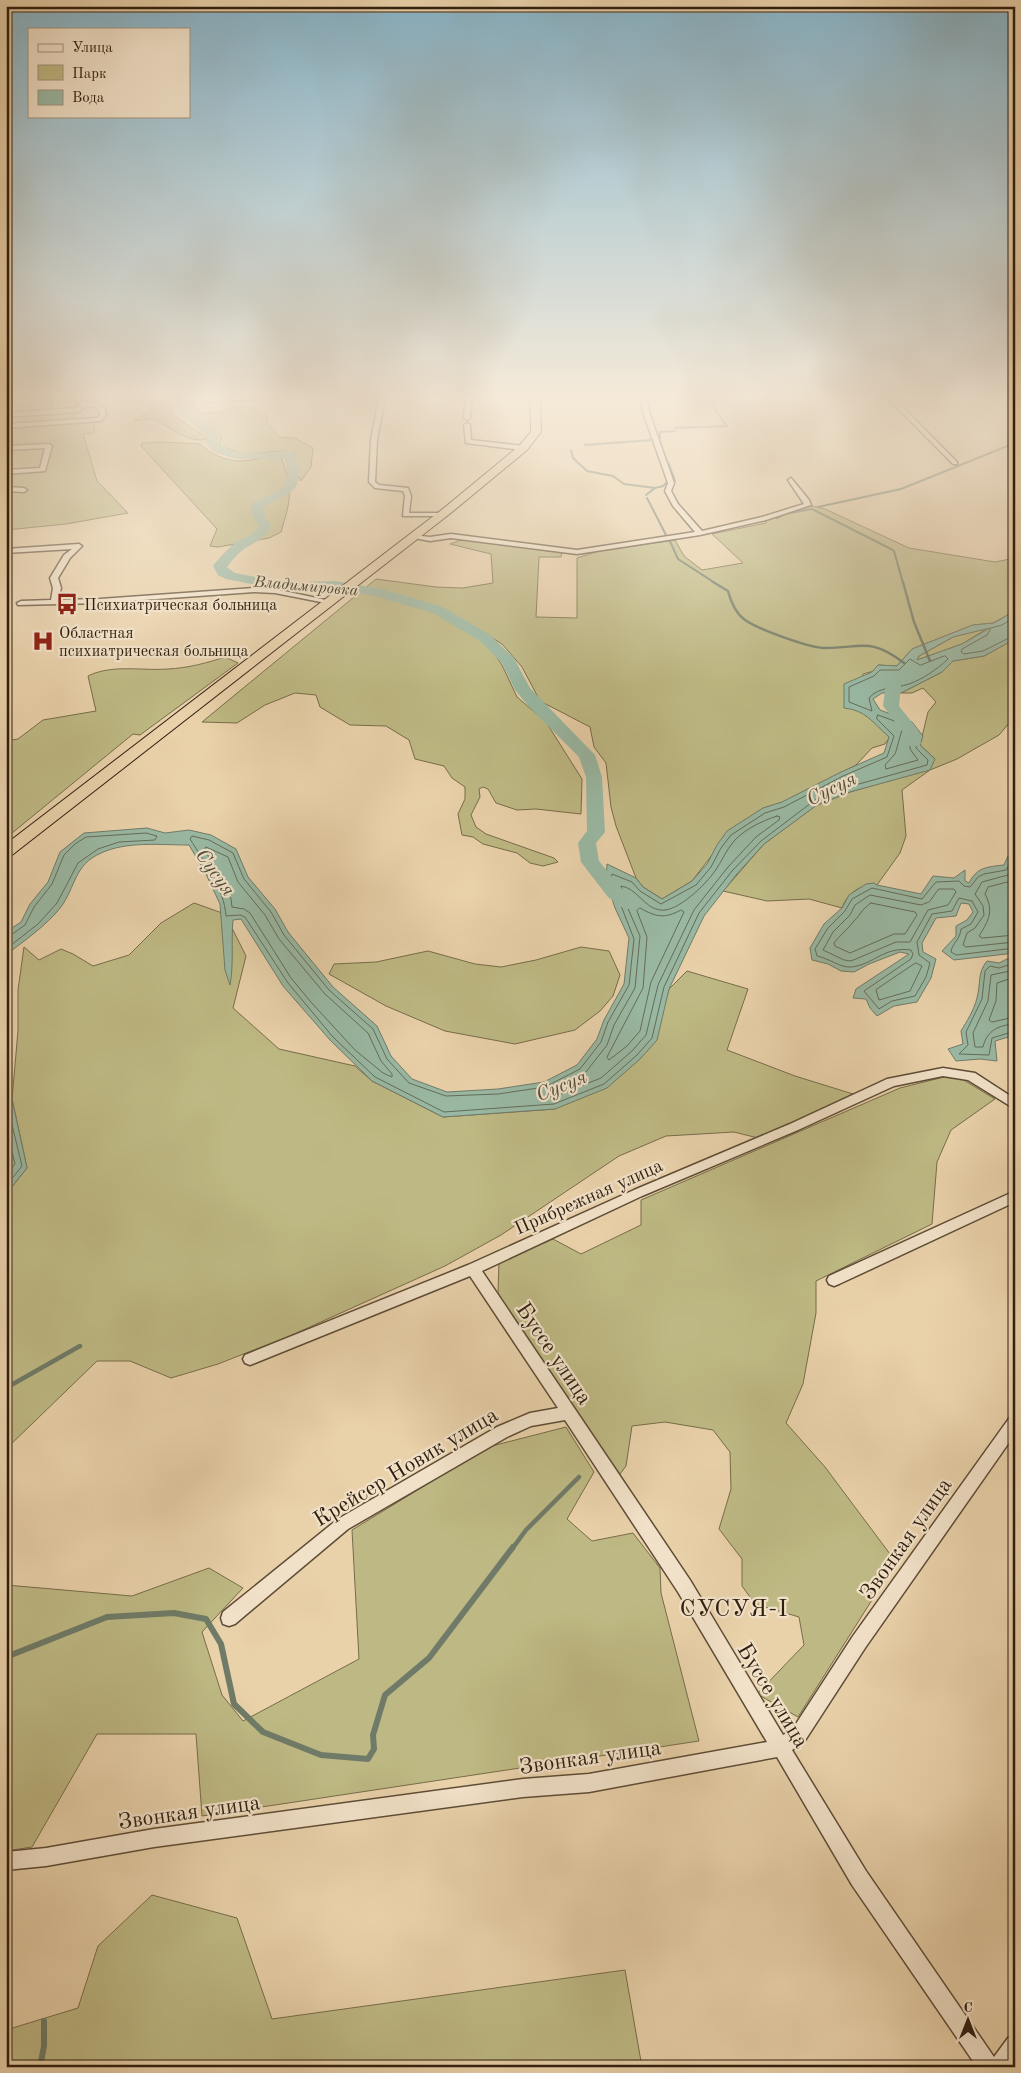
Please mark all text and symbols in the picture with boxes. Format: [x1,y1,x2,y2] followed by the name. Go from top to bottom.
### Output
[28,28,190,118] legend
[72,41,113,56] text: Улица
[72,67,107,82] text: Парк
[72,91,105,106] text: Вода
[252,574,359,600] water label: Владимировка
[54,591,80,617] bus stop icon: Психиатрическая больница
[84,598,277,614] place label: Психиатрическая больница
[59,626,248,660] place label: Областная психиатрическая больница
[30,628,56,654] hospital icon: Областная психиатрическая больница
[804,769,860,810] water label: Сусуя
[191,846,238,901] water label: Сусуя
[533,1068,590,1106] water label: Сусуя
[512,1157,667,1240] street label: Прибрежная улица
[511,1299,596,1409] street label: Буссе улица
[310,1404,502,1531] street label: Крейсер Новик улица
[857,1474,957,1604] street label: Звонкая улица
[680,1598,789,1622] district label: СУСУЯ-I
[732,1640,812,1752] street label: Буссе улица
[518,1737,663,1779] street label: Звонкая улица
[117,1792,262,1834] street label: Звонкая улица
[944,1996,994,2046] north arrow
[963,2001,973,2015] text: С

